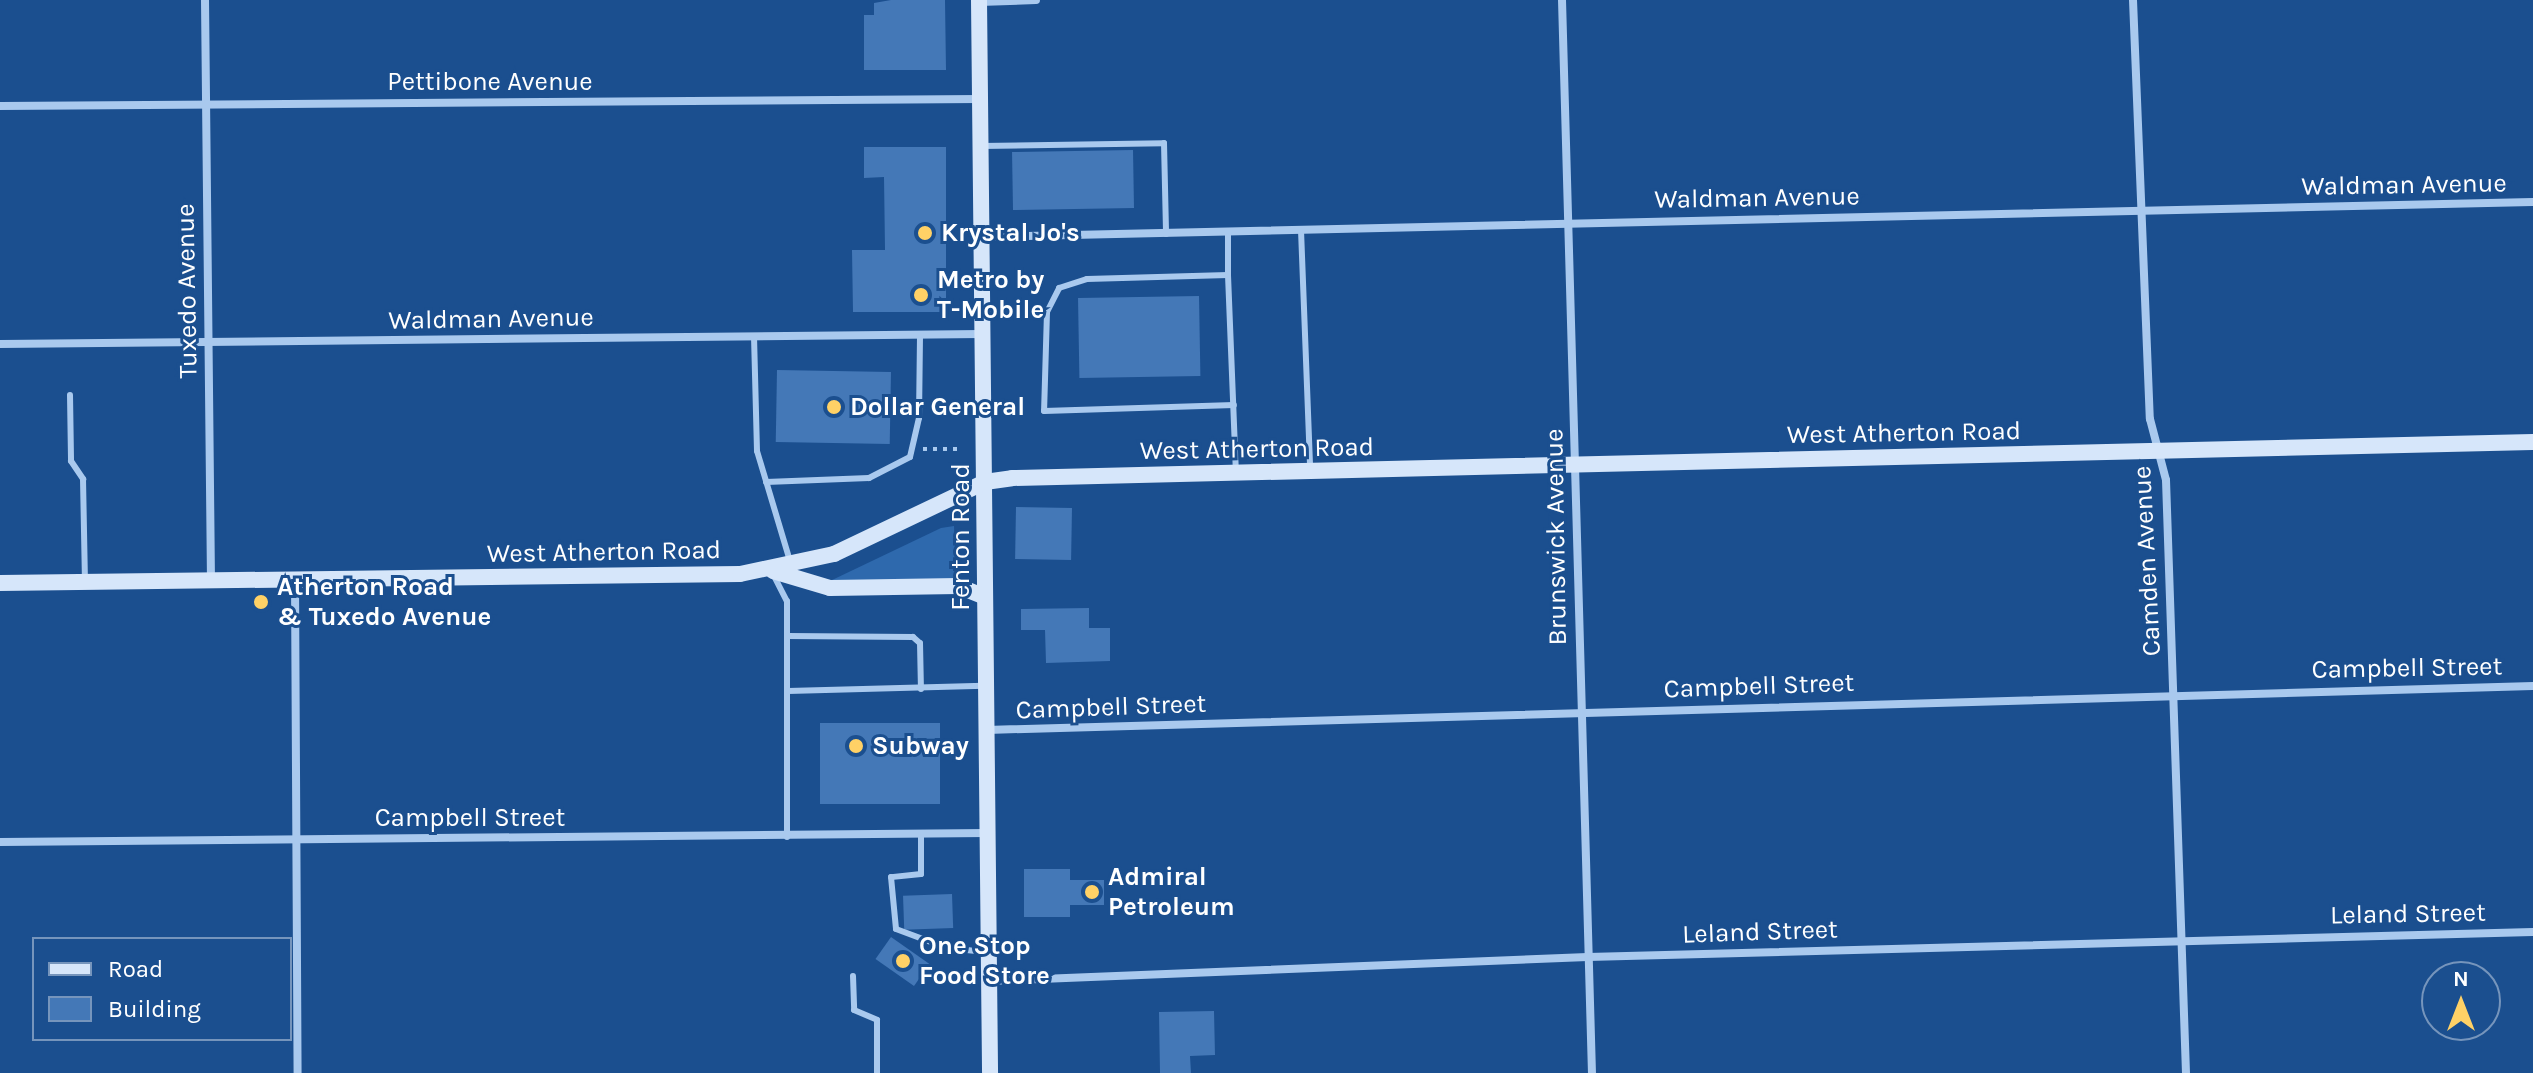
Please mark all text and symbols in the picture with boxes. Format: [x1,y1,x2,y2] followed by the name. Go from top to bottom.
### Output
[387,66,593,98] street label: Pettibone Avenue
[2301,168,2507,202] street label: Waldman Avenue
[1654,181,1860,215] street label: Waldman Avenue
[170,203,204,379] street label: Tuxedo Avenue
[941,217,1080,249] place label: Krystal Jo's
[916,224,934,242] marker: Krystal Jo's
[937,264,1044,326] place label: Metro by T-Mobile
[912,286,930,304] marker: Metro by T-Mobile
[388,302,594,336] street label: Waldman Avenue
[850,391,1025,423] place label: Dollar General
[825,398,843,416] marker: Dollar General
[1787,415,2021,451] street label: West Atherton Road
[1539,428,1573,646] street label: Brunswick Avenue
[1140,431,1374,467] street label: West Atherton Road
[945,463,977,611] street label: Fenton Road
[2126,465,2168,657] street label: Camden Avenue
[487,534,721,570] street label: West Atherton Road
[277,571,491,632] place label: Atherton Road & Tuxedo Avenue
[252,593,270,611] marker: Atherton Road & Tuxedo Avenue
[2311,651,2503,685] street label: Campbell Street
[1663,667,1855,705] street label: Campbell Street
[1015,688,1207,726] street label: Campbell Street
[872,730,969,762] place label: Subway
[847,737,865,755] marker: Subway
[375,802,565,834] street label: Campbell Street
[1108,861,1235,922] place label: Admiral Petroleum
[1083,883,1101,901] marker: Admiral Petroleum
[2330,897,2486,931] street label: Leland Street
[1682,914,1838,950] street label: Leland Street
[919,930,1050,992] place label: One Stop Food Store
[32,937,292,1041] legend
[894,952,912,970] marker: One Stop Food Store
[108,955,163,983] text: Road
[2421,961,2501,1041] north arrow
[2453,966,2469,992] text: N
[108,995,201,1023] text: Building

